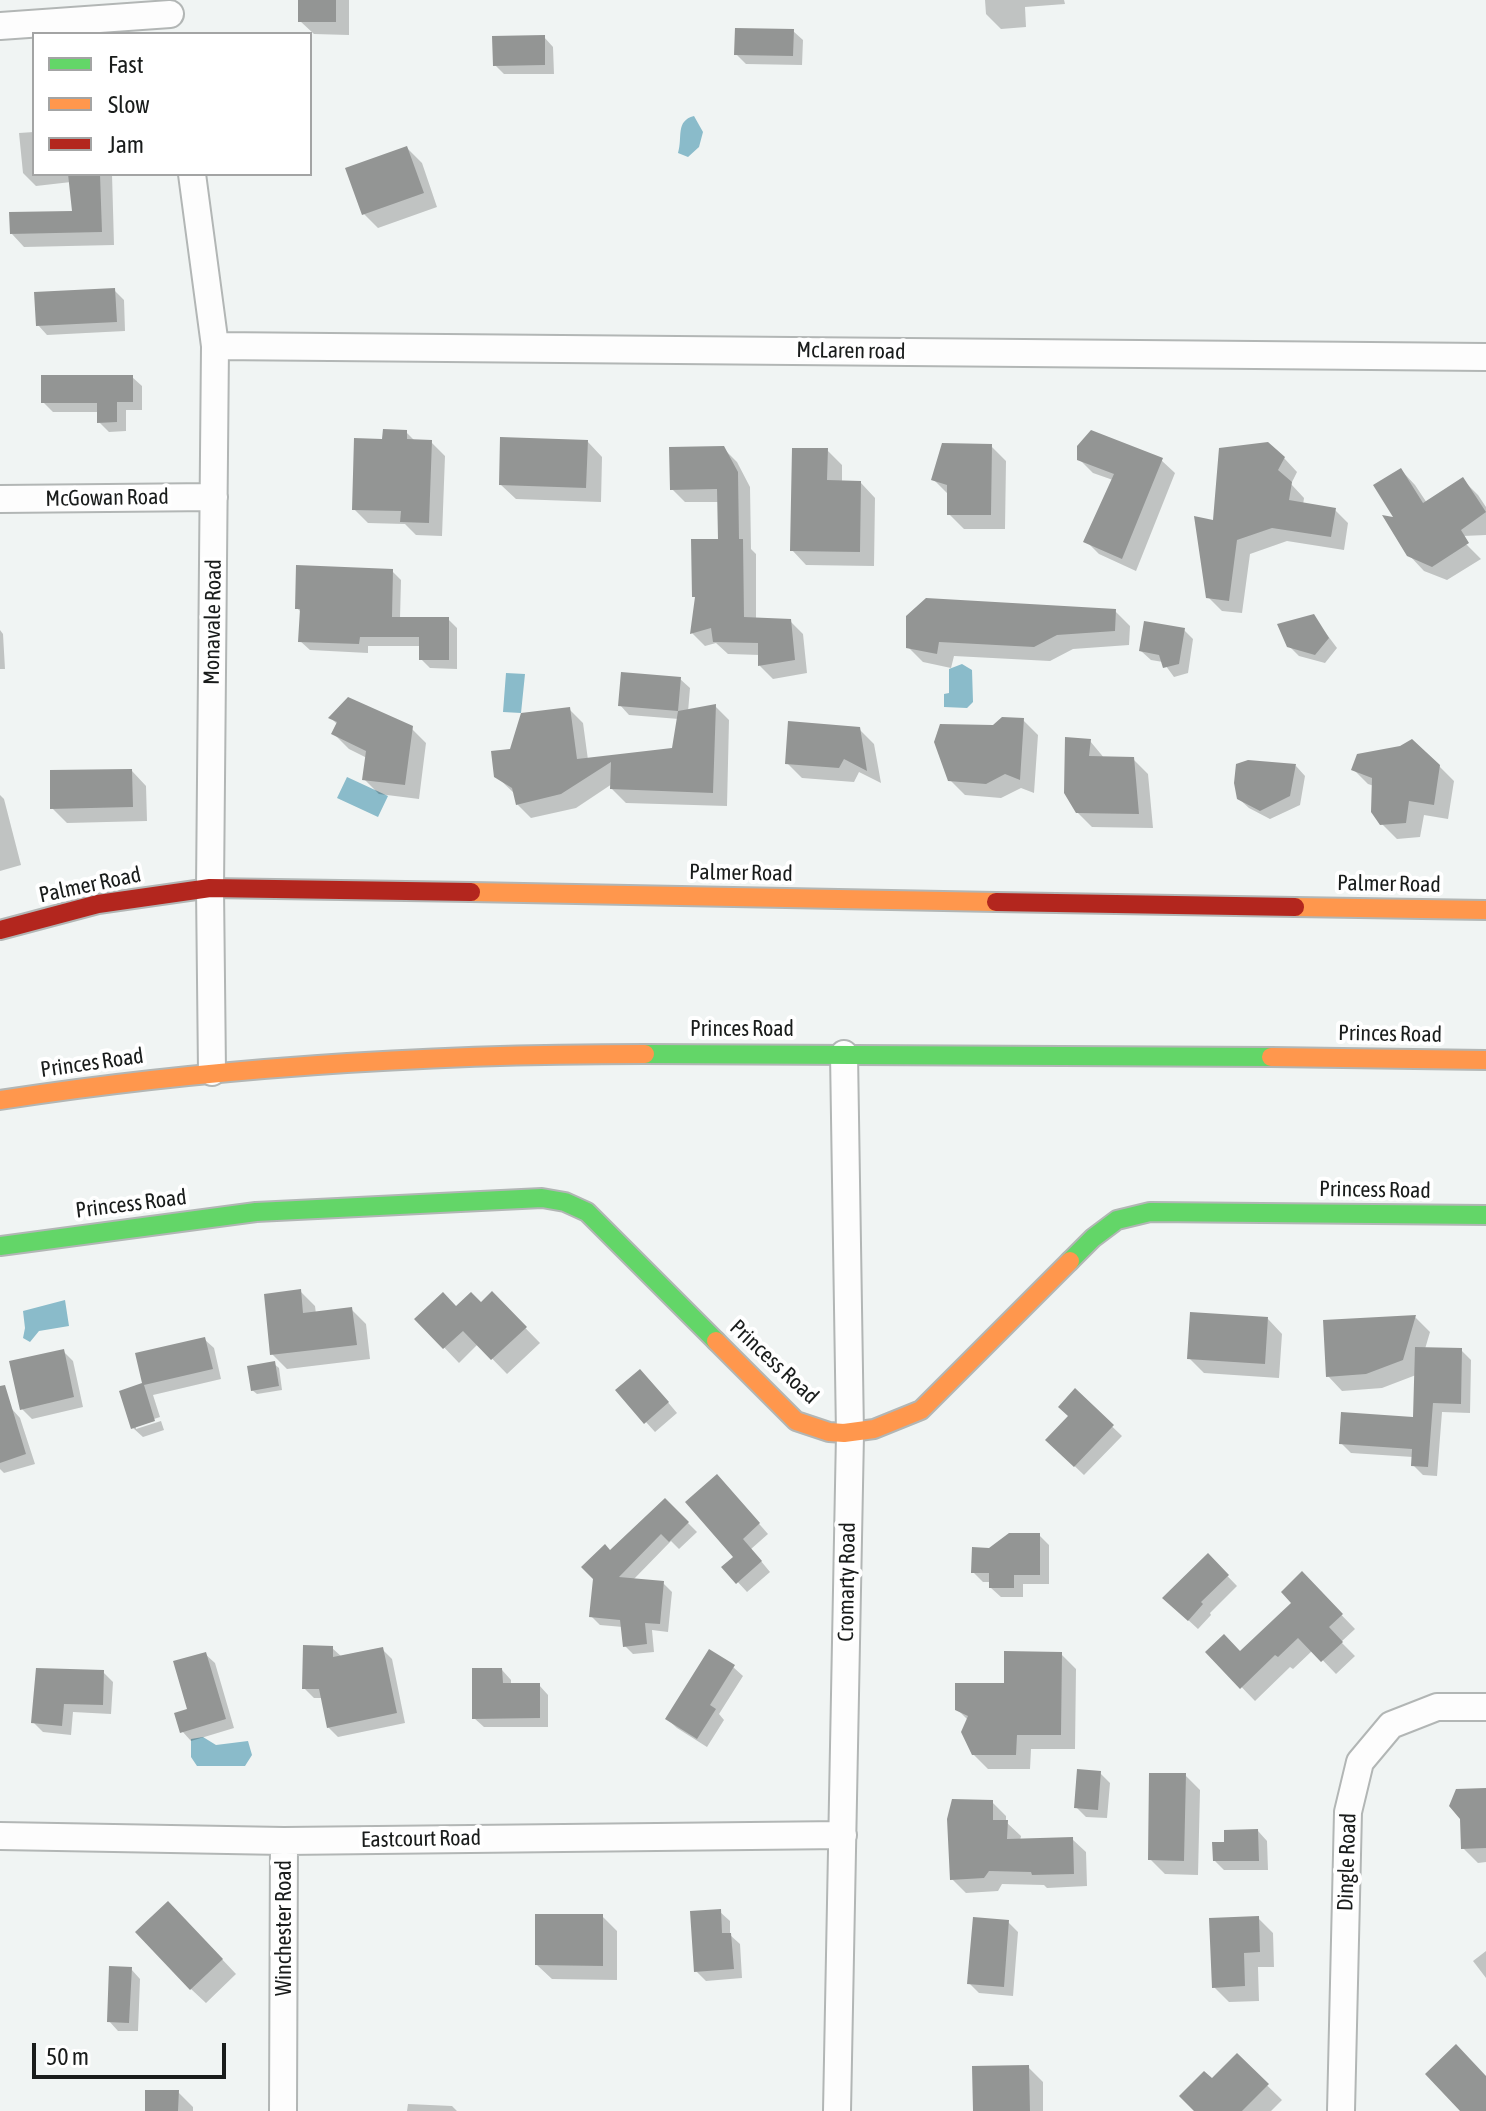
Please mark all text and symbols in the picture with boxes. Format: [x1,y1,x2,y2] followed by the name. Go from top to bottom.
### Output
[32,32,312,176] legend
[108,51,144,78] text: Fast
[108,91,150,118] text: Slow
[108,131,144,158] text: Jam
[796,337,906,365] street label: McLaren road
[45,484,169,512] street label: McGowan Road
[199,559,227,685] street label: Monavale Road
[689,859,793,887] street label: Palmer Road
[37,861,143,909] street label: Palmer Road
[1337,870,1441,898] street label: Palmer Road
[690,1016,794,1042] street label: Princes Road
[1338,1020,1442,1048] street label: Princes Road
[39,1043,145,1083] street label: Princes Road
[1319,1176,1431,1204] street label: Princess Road
[74,1184,188,1224] street label: Princess Road
[724,1314,824,1410] street label: Princess Road
[833,1522,861,1642] street label: Cromarty Road
[1332,1813,1362,1911] street label: Dingle Road
[361,1825,481,1853] street label: Eastcourt Road
[271,1860,297,1996] street label: Winchester Road
[36,2027,230,2077] scale bar
[46,2043,89,2070] text: 50 m

